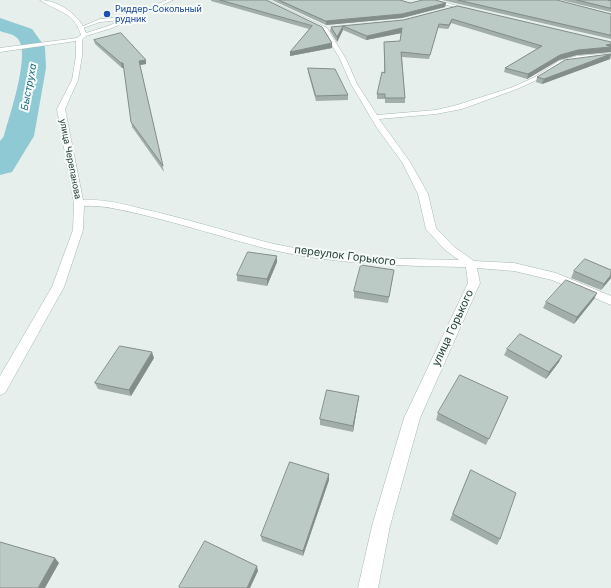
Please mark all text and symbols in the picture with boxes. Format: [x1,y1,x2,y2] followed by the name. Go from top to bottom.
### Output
[115,4,202,25] place label: Риддер-Сокольный рудник
[102,9,112,19] marker: Риддер-Сокольный рудник
[19,63,39,111] water label: Быструха
[57,118,83,200] street label: улица Черепанова
[294,243,396,269] street label: переулок Горького
[430,288,476,368] street label: улица Горького

